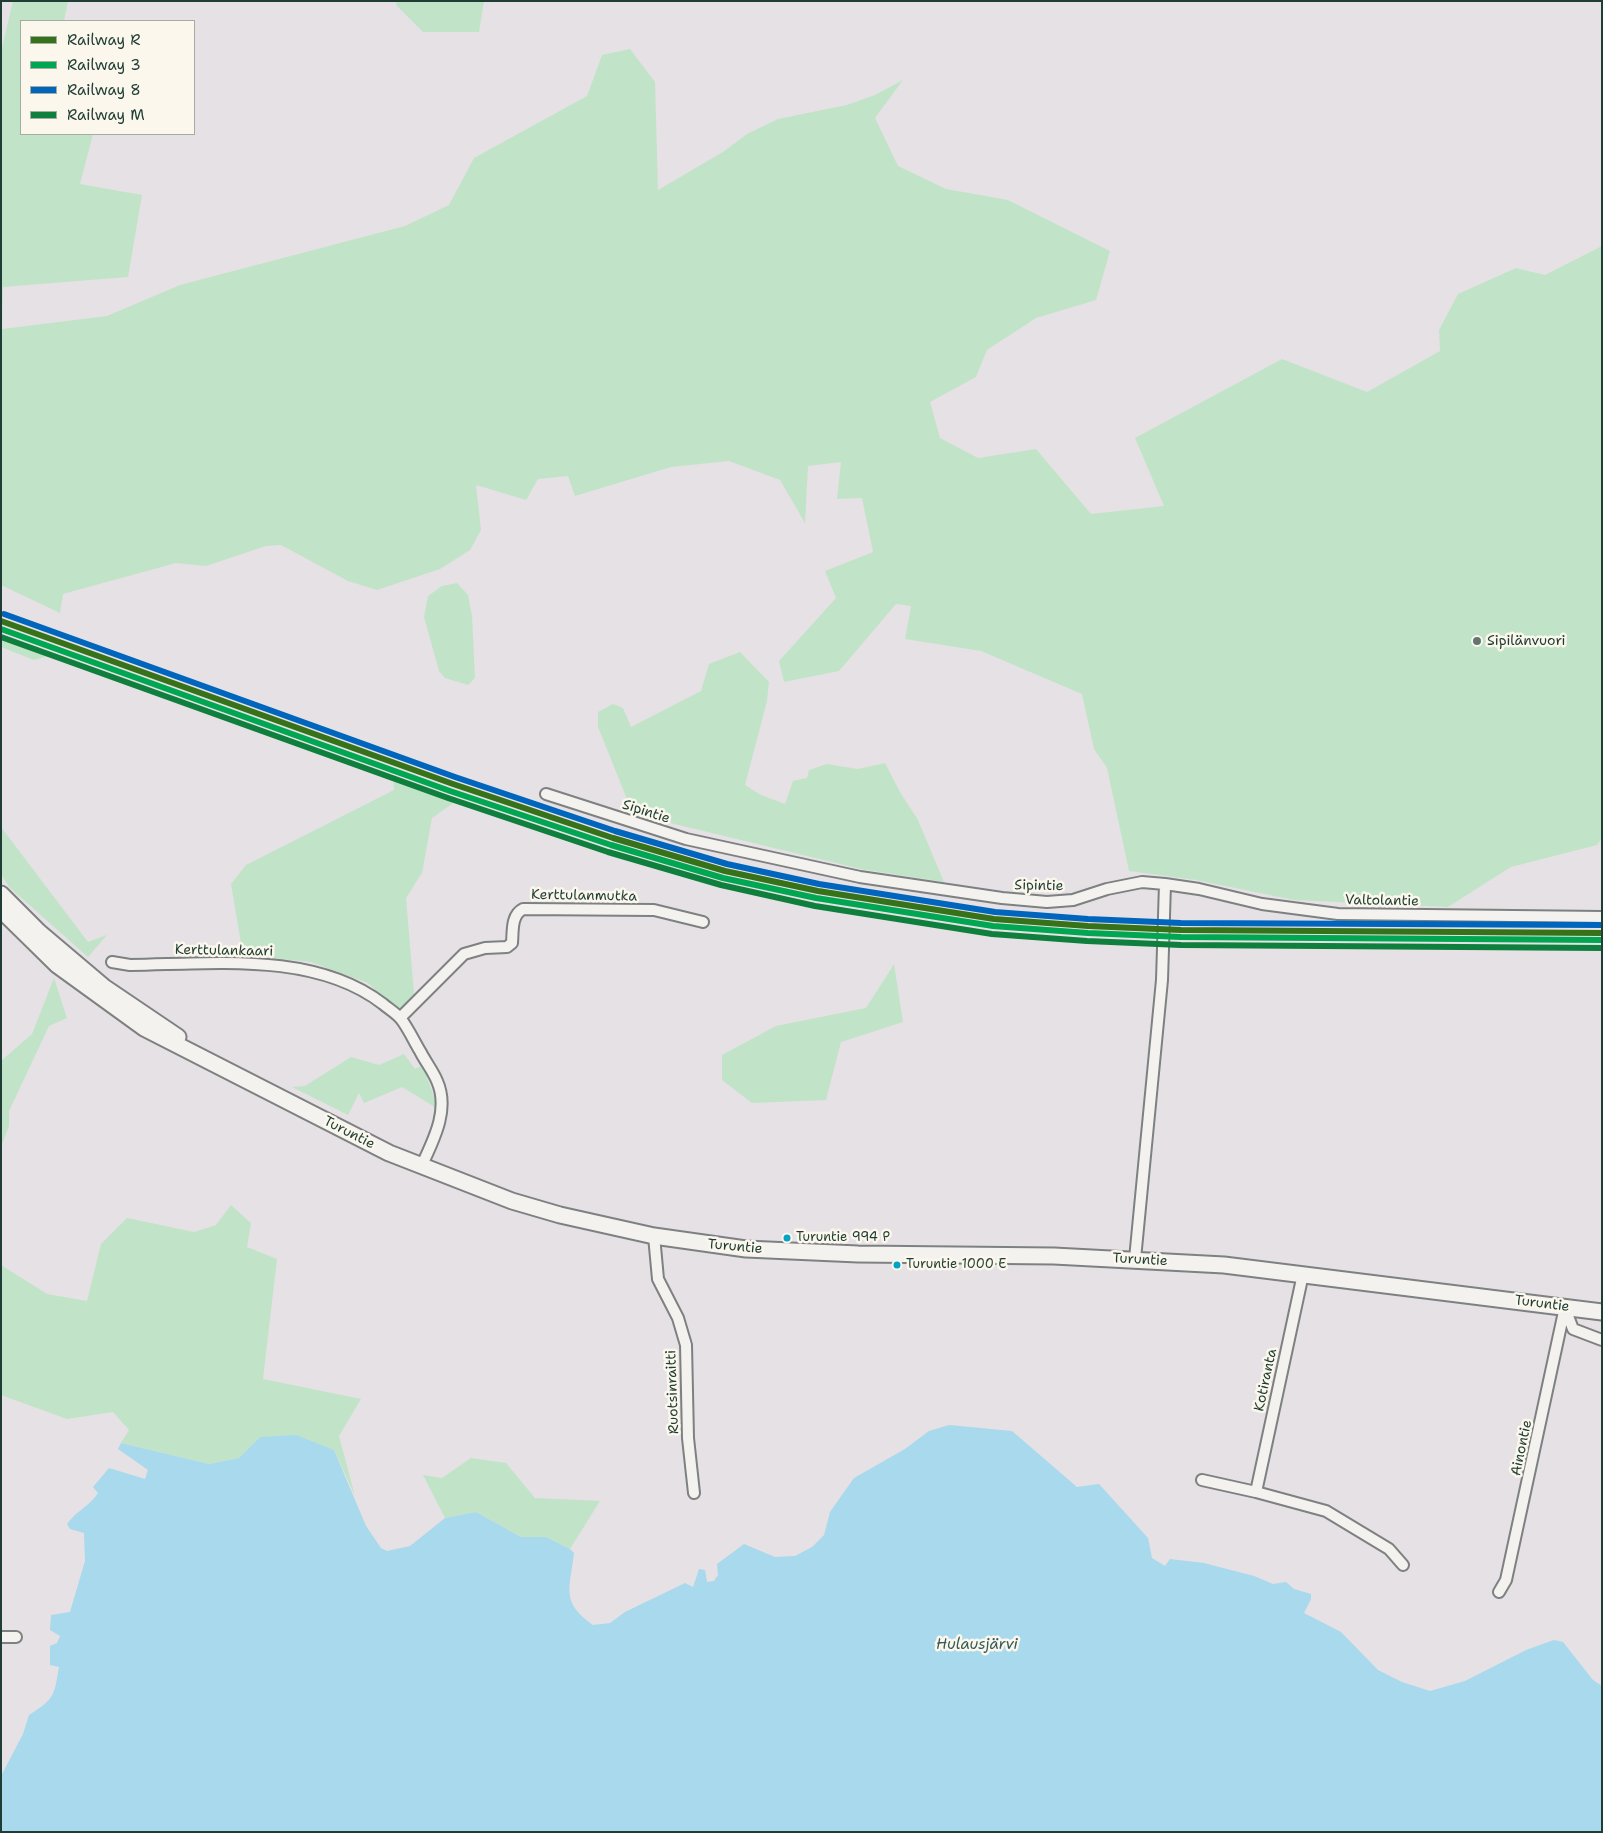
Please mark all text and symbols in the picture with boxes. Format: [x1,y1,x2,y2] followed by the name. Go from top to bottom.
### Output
[20,20,195,135] legend
[67,30,141,50] text: Railway R
[67,55,141,75] text: Railway 3
[67,80,141,100] text: Railway 8
[67,105,145,125] text: Railway M
[1487,633,1566,649] place label: Sipilänvuori
[1471,635,1483,647] marker: Sipilänvuori
[620,796,672,828] street label: Sipintie
[1014,877,1064,895] street label: Sipintie
[531,887,637,905] street label: Kerttulanmutka
[1345,892,1419,910] street label: Valtolantie
[175,942,273,960] street label: Kerttulankaari
[321,1113,377,1153] street label: Turuntie
[796,1230,890,1246] place label: Turuntie 994 P
[782,1233,792,1243] marker: Turuntie 994 P
[707,1236,763,1258] street label: Turuntie
[1112,1250,1168,1270] street label: Turuntie
[906,1257,1006,1273] place label: Turuntie 1000 E
[892,1260,902,1270] marker: Turuntie 1000 E
[1514,1292,1570,1316] street label: Turuntie
[1251,1347,1281,1413] street label: Kotiranta
[663,1350,683,1434] street label: Ruotsinraitti
[1508,1419,1536,1477] street label: Ainontie
[936,1636,1018,1654] water label: Hulausjärvi

